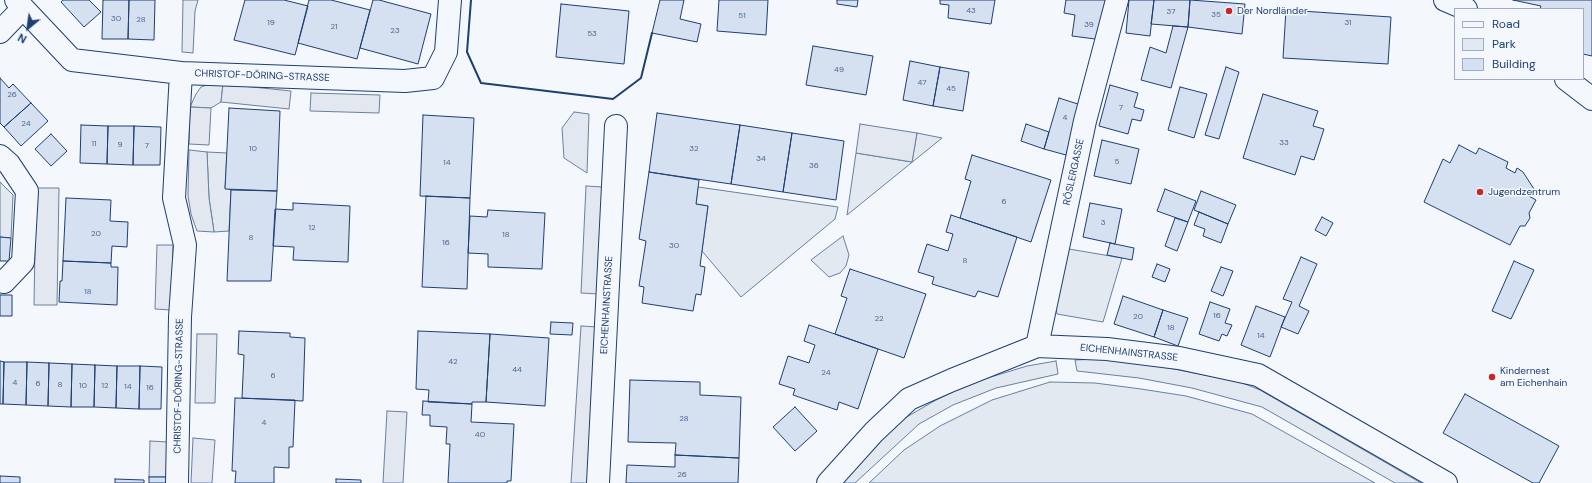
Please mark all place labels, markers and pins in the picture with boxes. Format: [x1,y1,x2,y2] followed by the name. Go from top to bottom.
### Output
[1237,5,1308,17] place label: Der Nordländer
[1224,6,1234,16] marker: Der Nordländer
[1488,186,1560,198] place label: Jugendzentrum
[1475,187,1485,197] marker: Jugendzentrum
[1500,365,1567,388] place label: Kindernest am Eichenhain
[1487,372,1497,382] marker: Kindernest am Eichenhain

